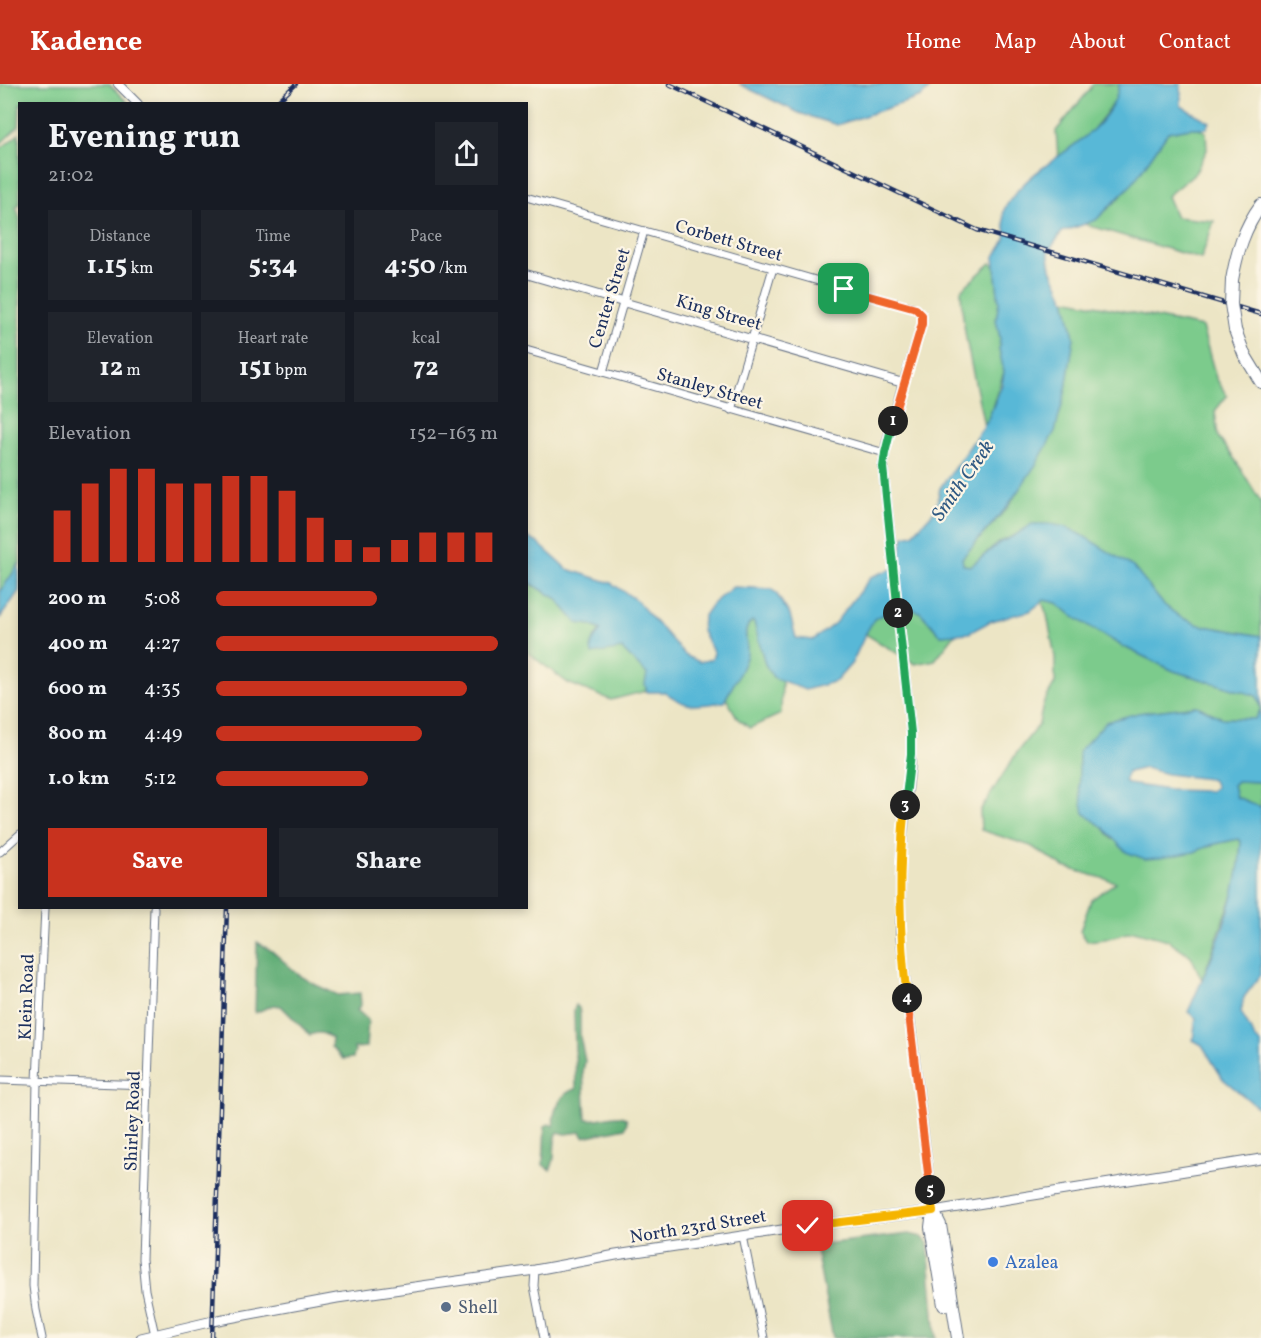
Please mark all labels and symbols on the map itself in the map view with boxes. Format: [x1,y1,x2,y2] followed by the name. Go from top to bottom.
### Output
[672,214,785,269] street label: Corbett Street
[583,245,638,352] street label: Center Street
[818,263,869,314] pin
[673,289,764,338] street label: King Street
[653,362,766,417] street label: Stanley Street
[878,406,908,436] pin: 1
[926,435,1002,527] water label: Smith Creek
[883,598,913,628] pin: 2
[890,790,920,820] pin: 3
[13,953,42,1041] street label: Klein Road
[892,983,922,1013] pin: 4
[119,1070,148,1172] street label: Shirley Road
[915,1175,945,1205] pin: 5
[782,1200,833,1251] pin
[628,1204,768,1251] street label: North 23rd Street
[1005,1251,1059,1276] place label: Azalea
[986,1255,1000,1269] marker: Azalea
[458,1296,498,1321] place label: Shell
[439,1300,453,1314] marker: Shell

